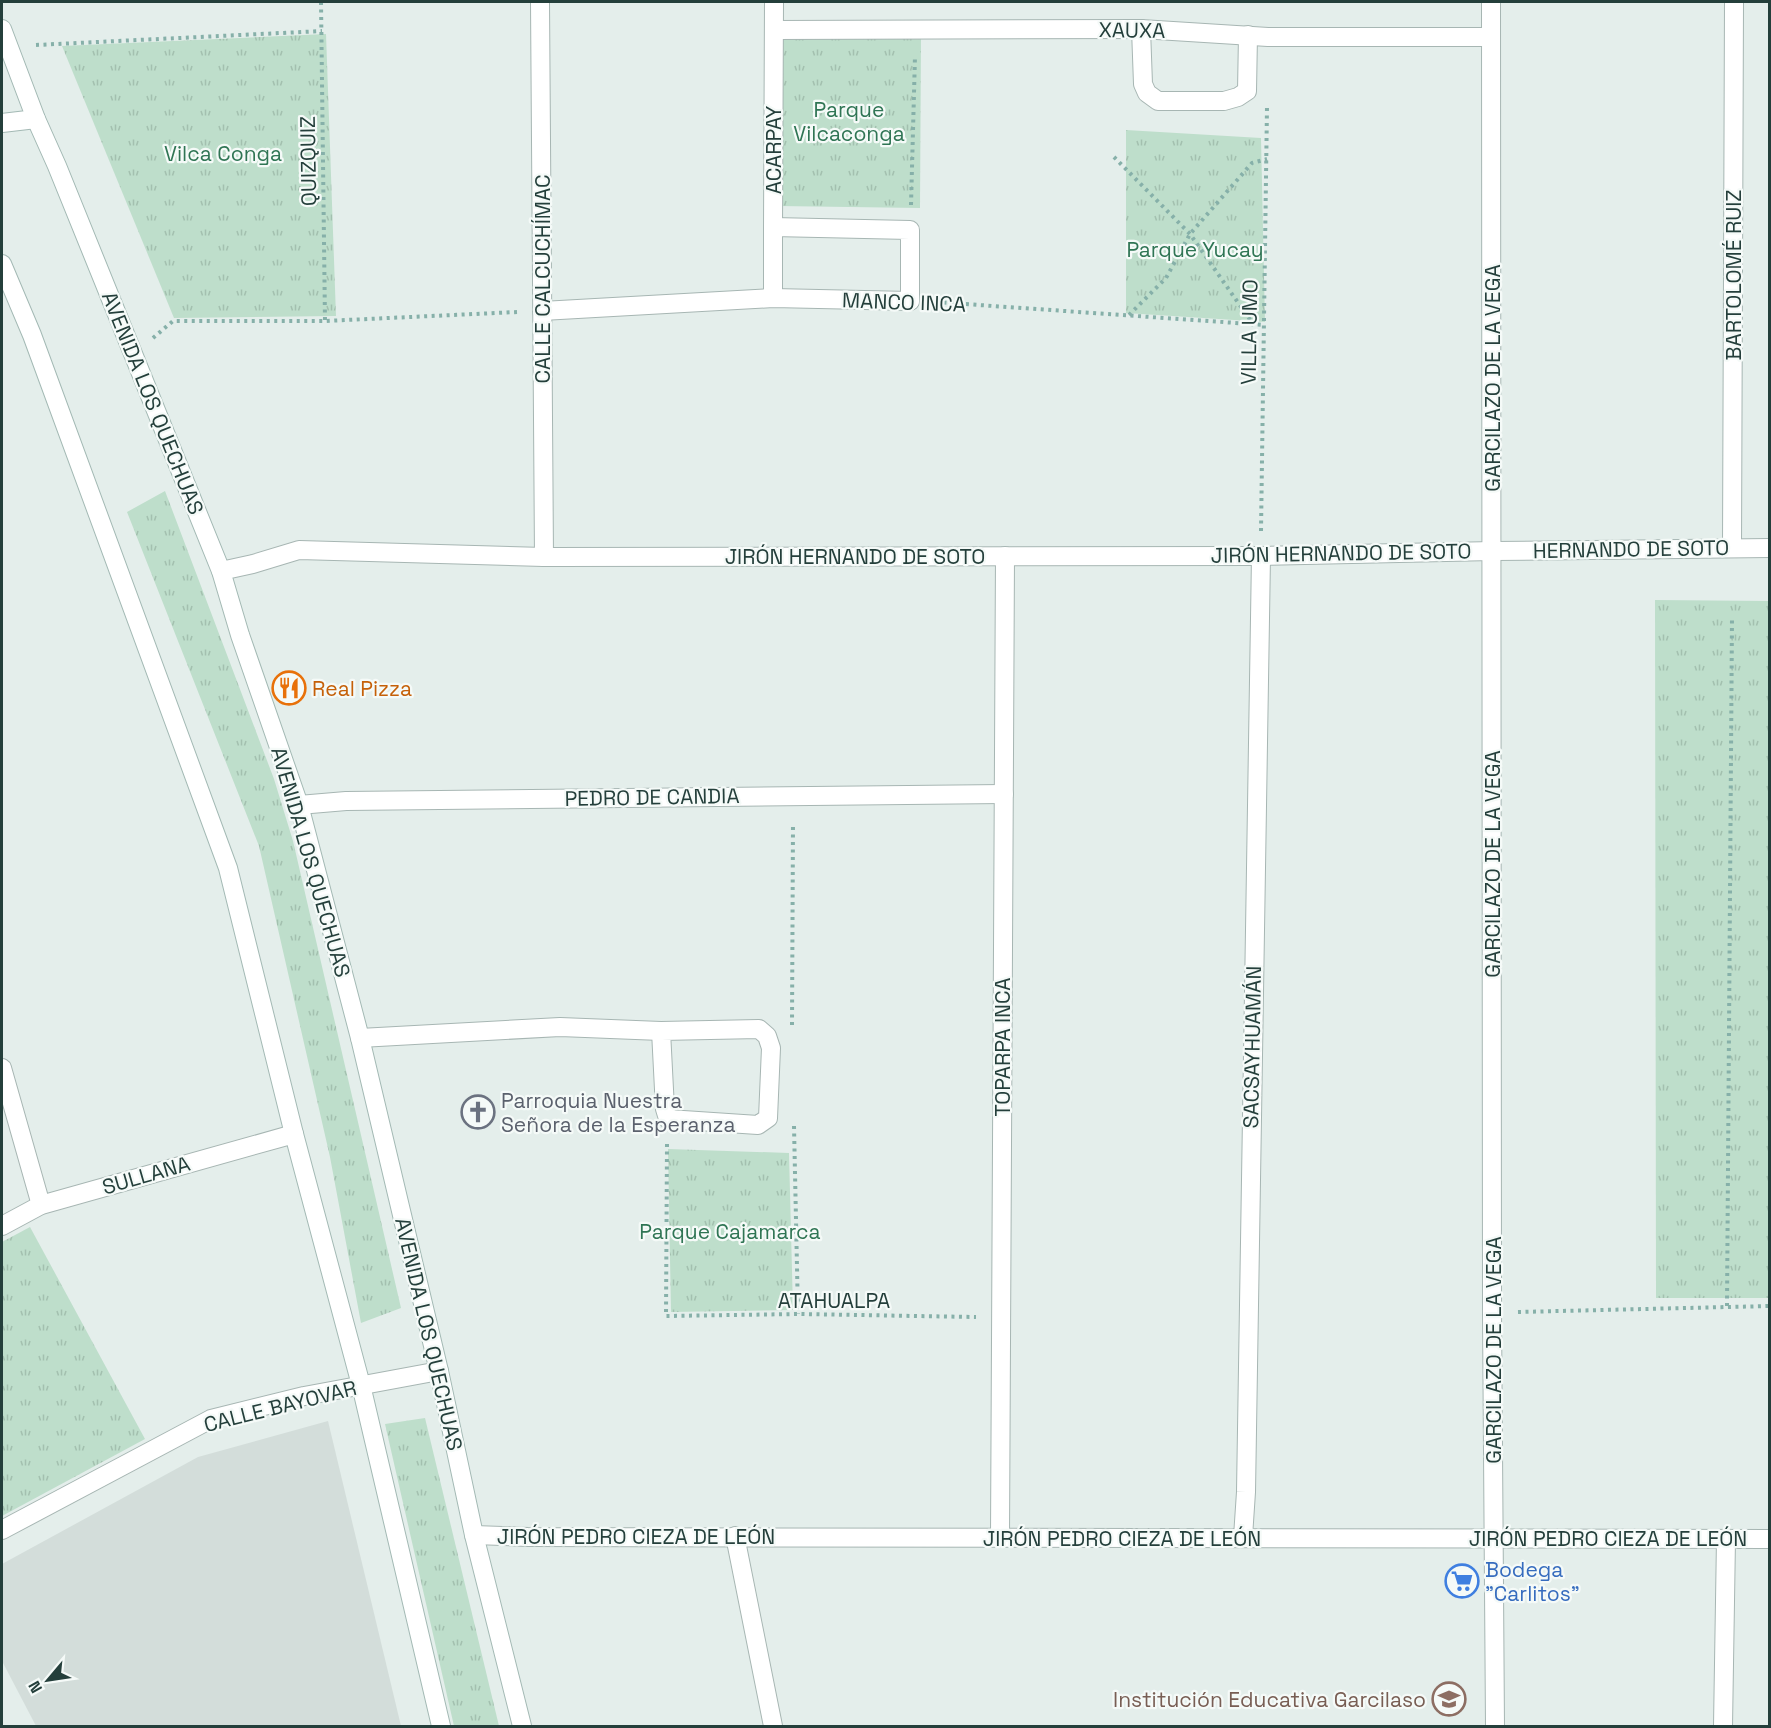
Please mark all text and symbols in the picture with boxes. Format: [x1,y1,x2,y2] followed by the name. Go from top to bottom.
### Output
[1098,16,1166,44] street label: XAUXA
[793,96,905,147] park label: Parque Vilcaconga
[760,105,787,194] street label: ACARPAY
[294,116,322,206] street label: QUIZQUIZ
[164,140,282,167] park label: Vilca Conga
[529,175,556,383] street label: CALLE CALCUCHÍMAC
[1720,190,1747,360] street label: BARTOLOMÉ RUIZ
[1126,236,1264,263] park label: Parque Yucay
[1479,264,1506,492] street label: GARCILAZO DE LA VEGA
[1235,279,1263,385] street label: VILLA UMO
[842,286,966,318] street label: MANCO INCA
[96,287,210,519] street label: AVENIDA LOS QUECHUAS
[1533,534,1729,564] street label: HERNANDO DE SOTO
[1210,537,1472,569] street label: JIRÓN HERNANDO DE SOTO
[725,543,985,570] street label: JIRÓN HERNANDO DE SOTO
[271,670,307,706] restaurant icon: Real Pizza
[312,675,412,702] place label: Real Pizza
[265,744,357,980] street label: AVENIDA LOS QUECHUAS
[1479,750,1506,978] street label: GARCILAZO DE LA VEGA
[564,782,740,812] street label: PEDRO DE CANDIA
[1237,965,1267,1129] street label: SACSAYHUAMÁN
[989,977,1016,1117] street label: TOPARPA INCA
[501,1087,735,1138] place label: Parroquia Nuestra Señora de la Esperanza
[460,1094,496,1130] church icon: Parroquia Nuestra Señora de la Esperanza
[99,1150,193,1200] street label: SULLANA
[389,1215,469,1453] street label: AVENIDA LOS QUECHUAS
[639,1218,821,1245] park label: Parque Cajamarca
[1480,1236,1507,1464] street label: GARCILAZO DE LA VEGA
[778,1287,890,1314] street label: ATAHUALPA
[201,1374,359,1438] street label: CALLE BAYOVAR
[497,1523,775,1550] street label: JIRÓN PEDRO CIEZA DE LEÓN
[983,1525,1261,1552] street label: JIRÓN PEDRO CIEZA DE LEÓN
[1469,1525,1747,1552] street label: JIRÓN PEDRO CIEZA DE LEÓN
[1485,1556,1580,1607] place label: Bodega "Carlitos"
[1444,1563,1480,1599] supermarket icon: Bodega "Carlitos"
[18,1650,78,1710] north arrow
[24,1677,47,1697] text: N
[1431,1681,1467,1717] school or university icon: Institución Educativa Garcilaso
[1113,1686,1426,1713] place label: Institución Educativa Garcilaso

